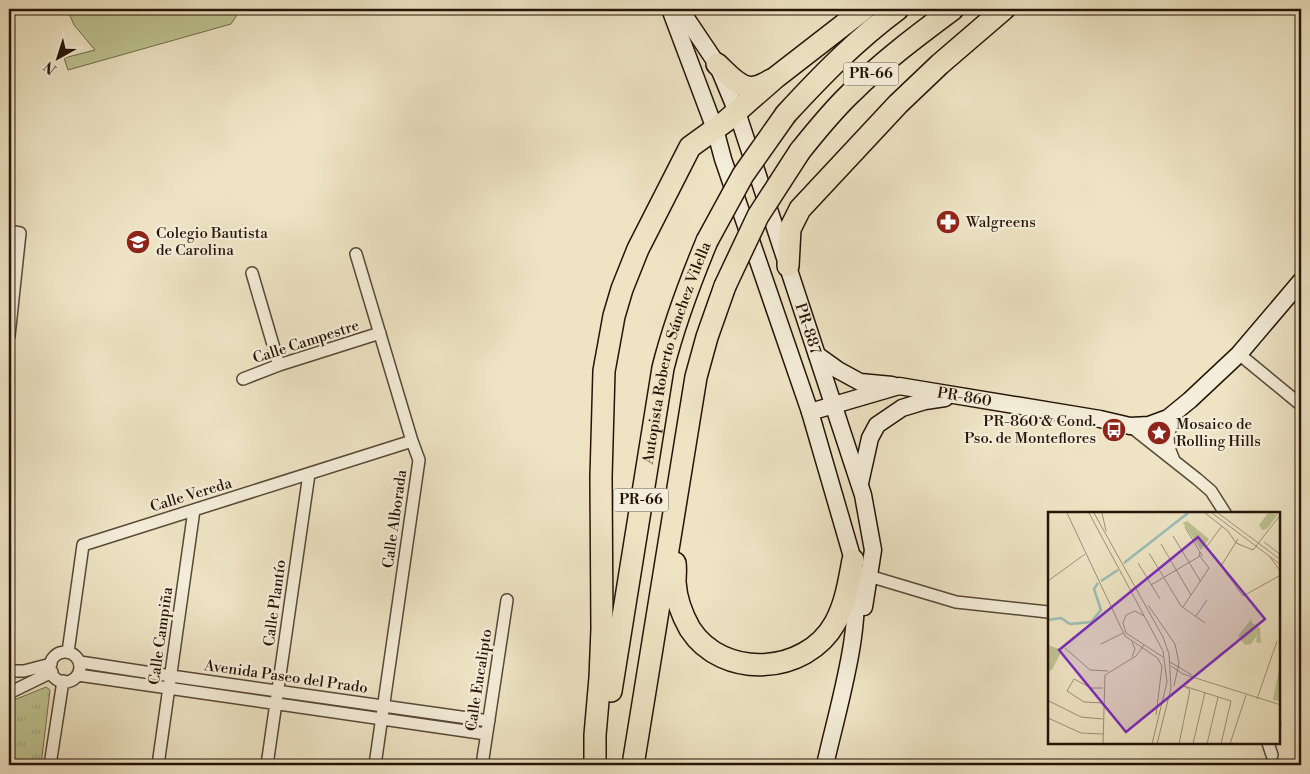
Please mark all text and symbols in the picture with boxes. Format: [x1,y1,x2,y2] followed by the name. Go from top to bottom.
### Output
[32,32,82,82] north arrow
[40,57,60,78] text: N
[844,62,898,86] road number: PR-66
[935,209,961,235] pharmacy icon: Walgreens
[965,213,1036,232] place label: Walgreens
[156,224,268,260] place label: Colegio Bautista de Carolina
[125,229,151,255] school or university icon: Colegio Bautista de Carolina
[638,238,715,466] street label: Autopista Roberto Sánchez Vilella
[791,300,826,357] street label: PR-887
[250,316,362,368] street label: Calle Campestre
[936,383,993,411] street label: PR-860
[964,412,1096,448] place label: PR-860 & Cond. Pso. de Monteflores
[1176,415,1261,451] place label: Mosaico de Rolling Hills
[1101,417,1127,443] bus stop icon: PR-860 & Cond. Pso. de Monteflores
[1146,420,1172,446] place icon: Mosaico de Rolling Hills
[379,468,411,569] street label: Calle Alborada
[148,473,235,516] street label: Calle Vereda
[614,488,668,512] road number: PR-66
[1048,512,1280,744] inset map
[260,558,290,648] street label: Calle Plantío
[145,585,177,686] street label: Calle Campiña
[462,628,496,732] street label: Calle Eucalipto
[202,656,369,698] street label: Avenida Paseo del Prado

